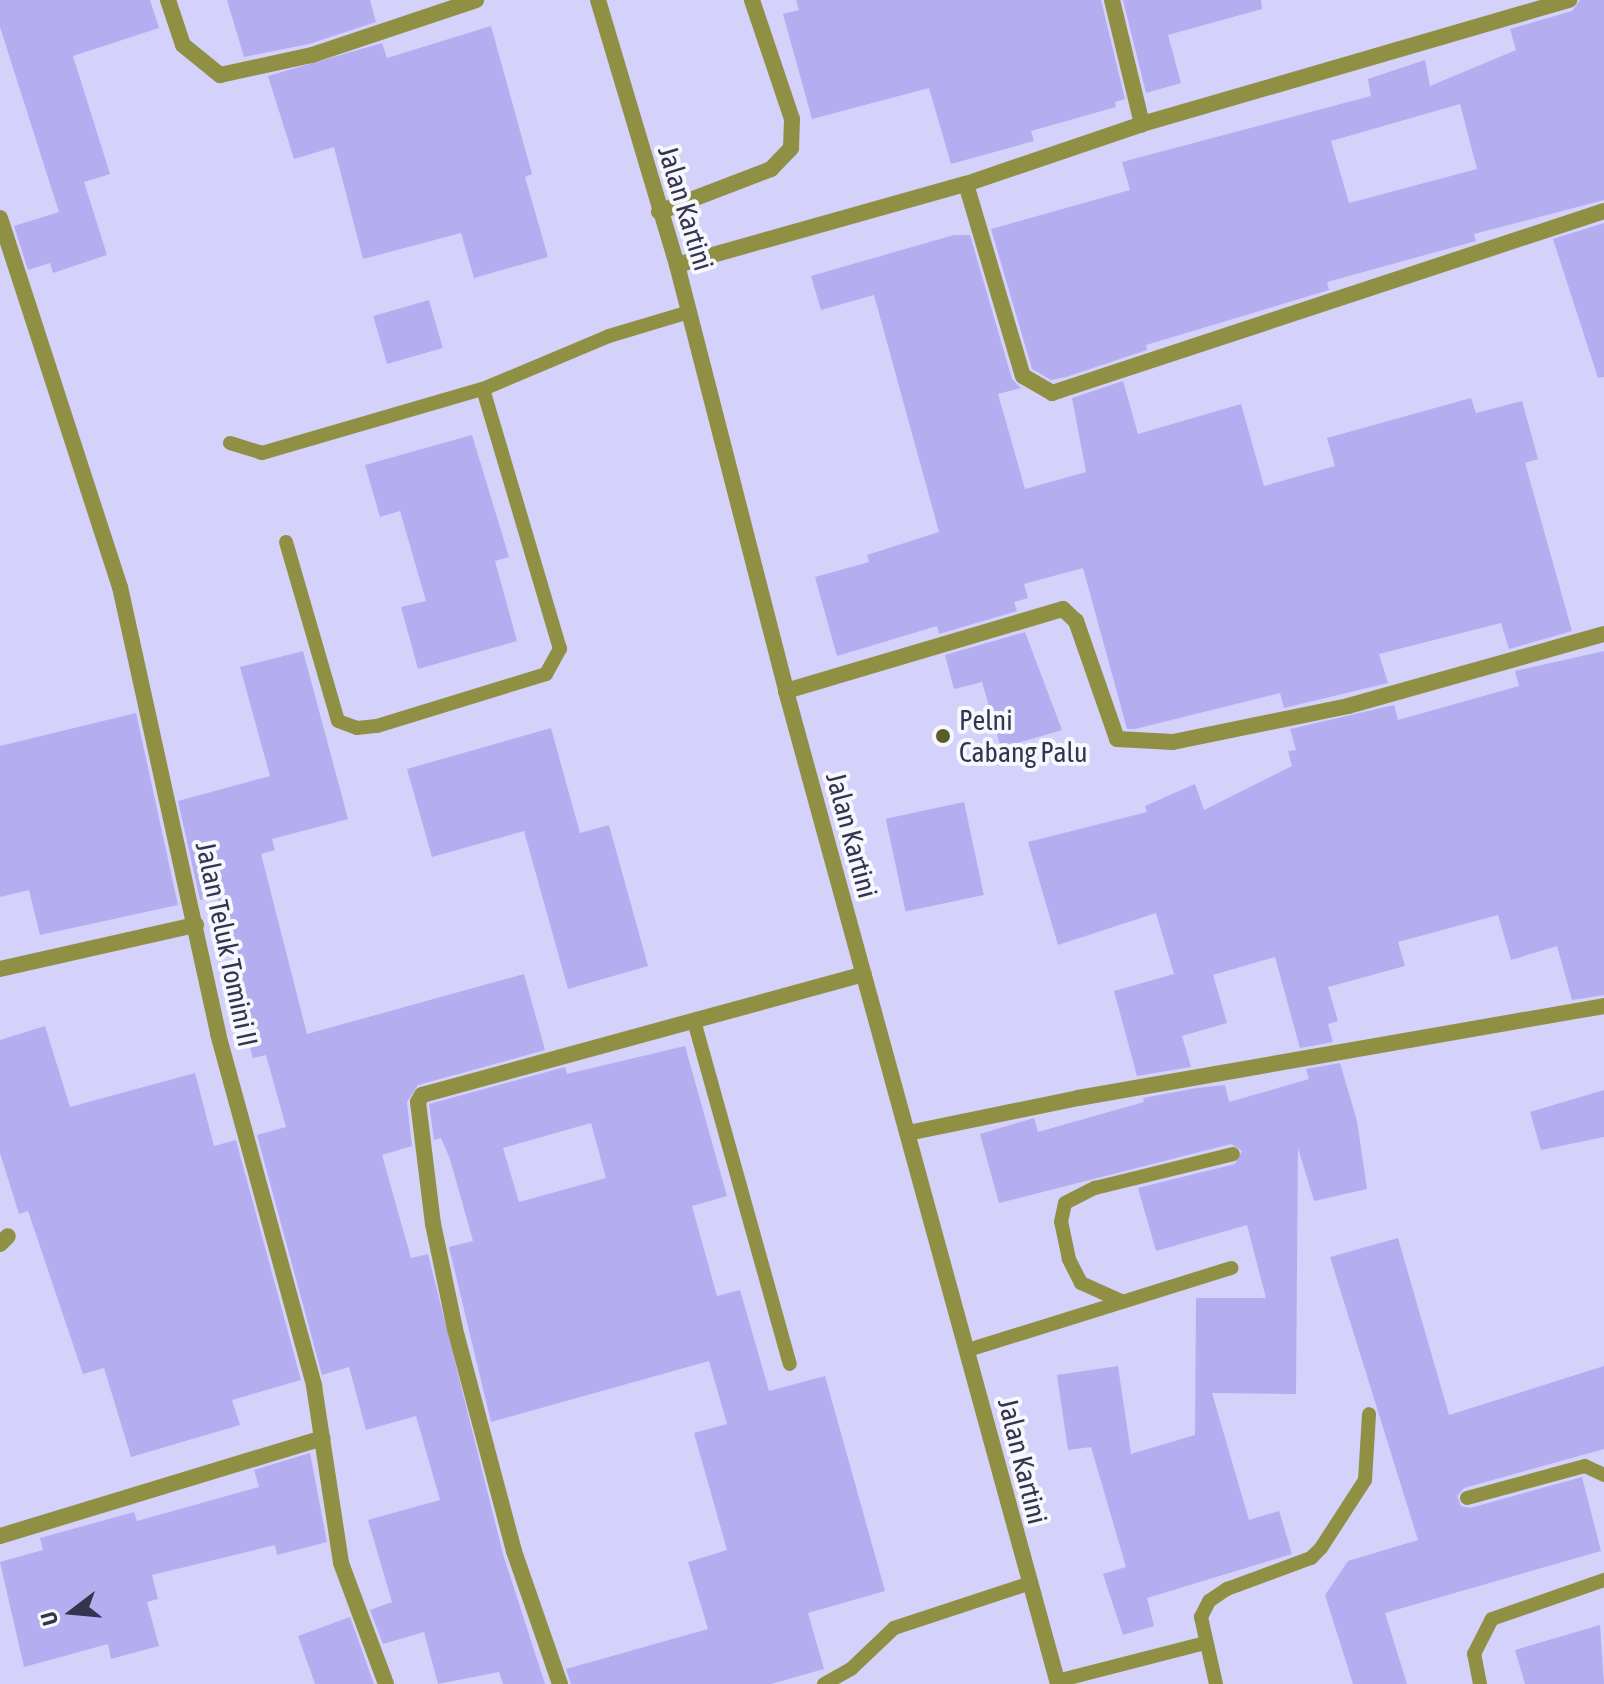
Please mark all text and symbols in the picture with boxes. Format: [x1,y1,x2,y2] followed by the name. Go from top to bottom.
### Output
[651,142,721,274] street label: Jalan Kartini
[959,703,1087,769] place label: Pelni Cabang Palu
[934,727,952,745] marker: Pelni Cabang Palu
[819,769,885,901] street label: Jalan Kartini
[189,838,265,1050] street label: Jalan Teluk Tomini II
[991,1395,1055,1527] street label: Jalan Kartini
[32,1572,112,1652] north arrow
[35,1609,63,1628] text: U

